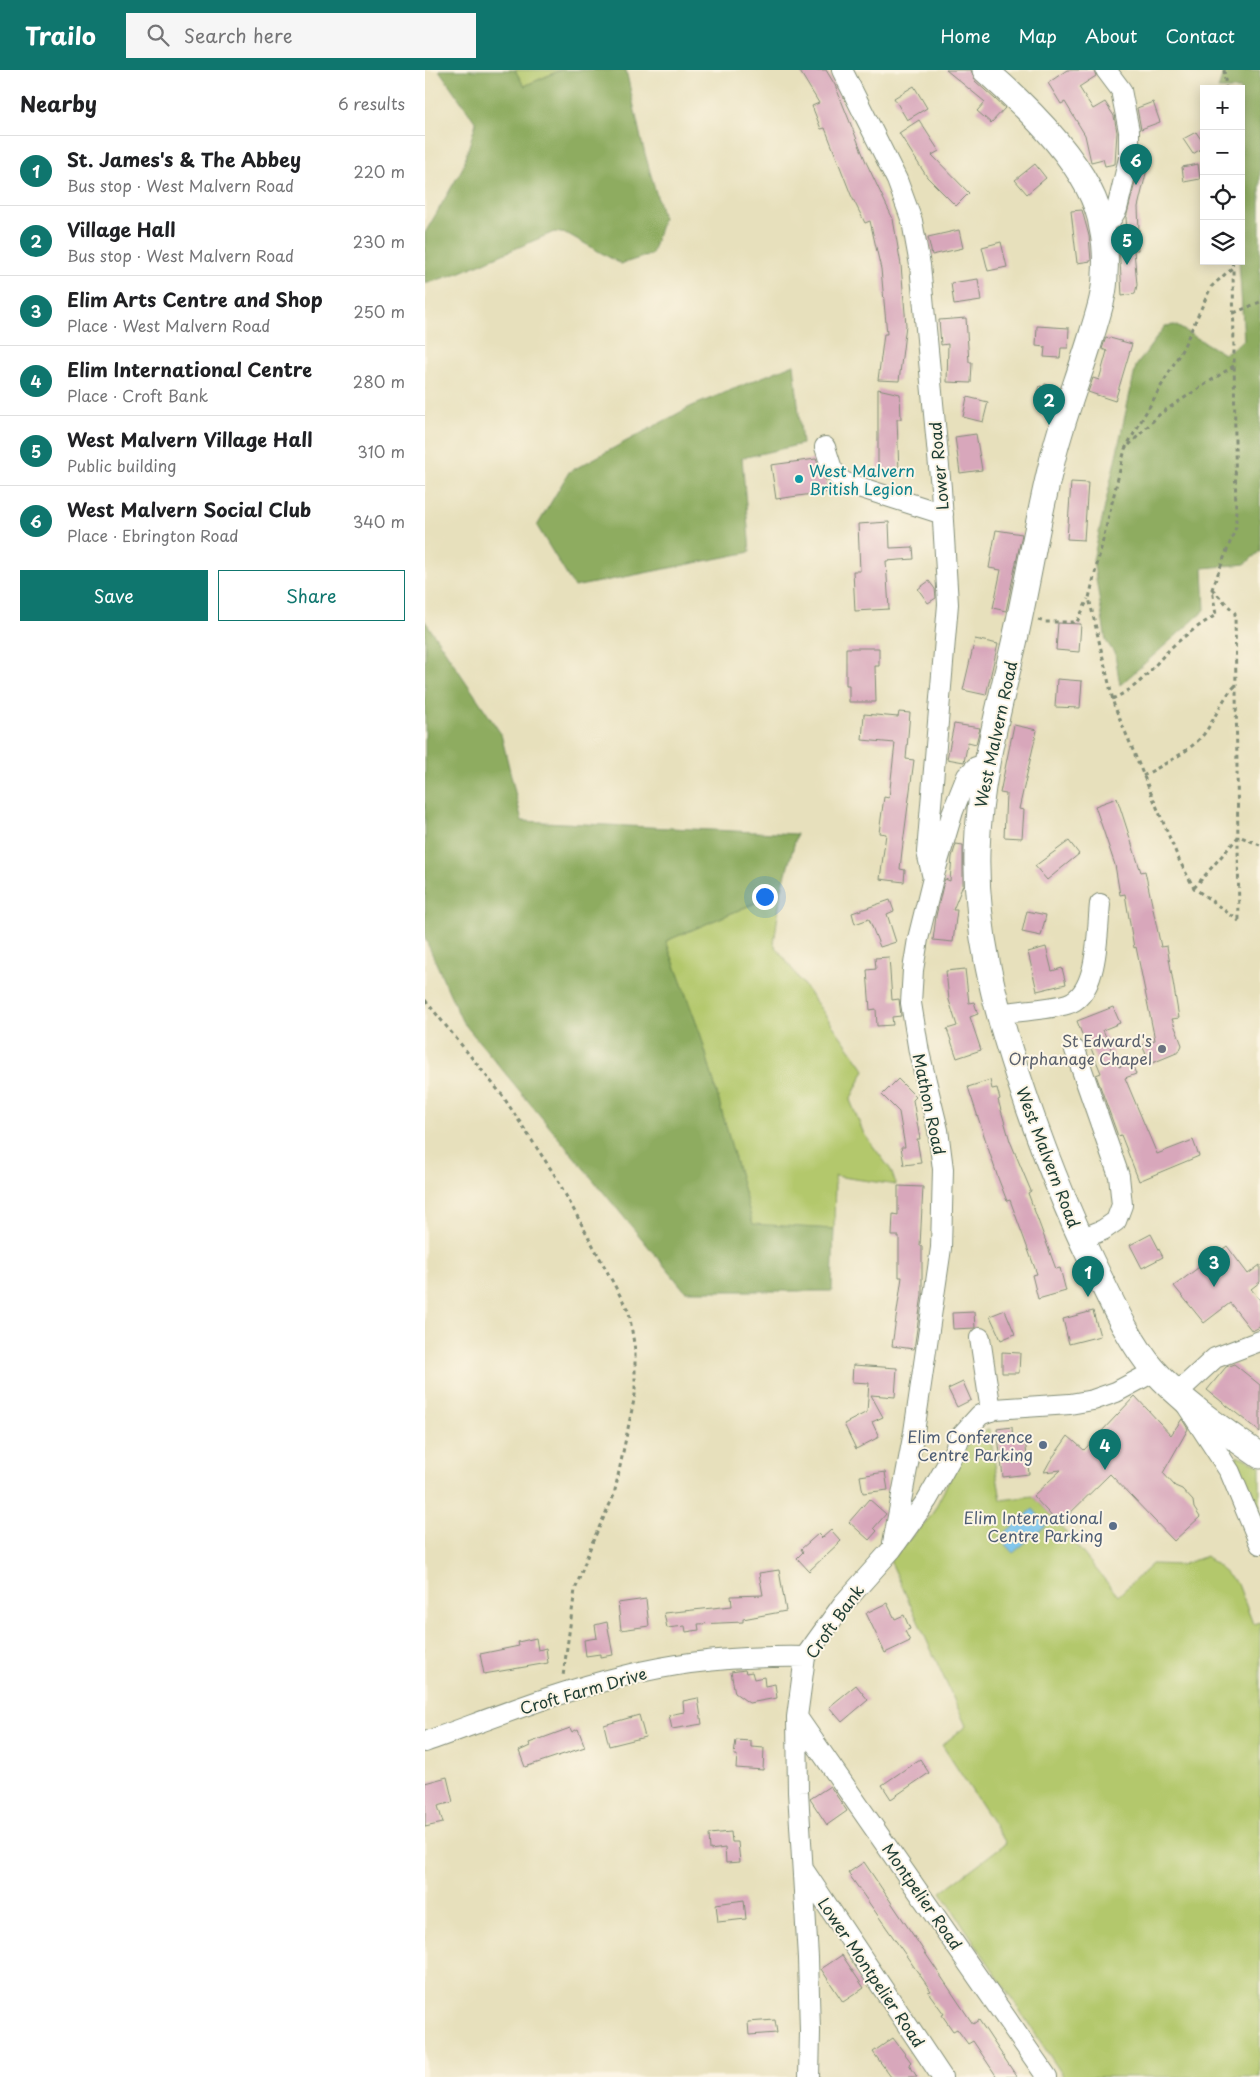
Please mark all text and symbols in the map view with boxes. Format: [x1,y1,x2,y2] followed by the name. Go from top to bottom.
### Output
[126,13,476,58] search box
[25,17,96,53] text: Trailo
[144,21,172,49] icon: search
[184,21,292,49] text: Search here
[940,22,990,49] text: Home
[1018,22,1057,49] text: Map
[1085,22,1137,49] text: About
[1165,22,1235,49] text: Contact
[1200,85,1245,265] map controls
[1200,85,1245,130] button: +
[20,87,97,119] text: Nearby
[338,91,405,115] text: 6 results
[1200,130,1245,175] button: −
[1120,144,1152,185] pin: 6
[67,145,301,173] text: St. James's & The Abbey
[32,159,40,183] text: 1
[354,159,405,183] text: 220 m
[67,173,294,197] text: Bus stop · West Malvern Road
[1200,175,1245,220] button: locate
[67,215,175,243] text: Village Hall
[1200,220,1245,265] button: layers
[1111,224,1143,265] pin: 5
[30,229,42,253] text: 2
[353,229,405,253] text: 230 m
[67,243,294,267] text: Bus stop · West Malvern Road
[67,285,323,313] text: Elim Arts Centre and Shop
[31,299,41,323] text: 3
[354,299,405,323] text: 250 m
[67,313,270,337] text: Place · West Malvern Road
[67,355,312,383] text: Elim International Centre
[31,369,41,393] text: 4
[353,369,405,393] text: 280 m
[67,383,208,407] text: Place · Croft Bank
[1033,384,1065,425] pin: 2
[922,421,954,511] street label: Lower Road
[67,425,313,453] text: West Malvern Village Hall
[31,439,41,463] text: 5
[357,439,405,463] text: 310 m
[67,453,177,477] text: Public building
[809,458,915,500] place label: West Malvern British Legion
[793,473,805,485] marker: West Malvern British Legion
[67,495,311,523] text: West Malvern Social Club
[30,509,42,533] text: 6
[353,509,405,533] text: 340 m
[67,523,239,547] text: Place · Ebrington Road
[20,570,208,621] button: Save
[218,570,405,621] button: Share
[968,659,1022,809] street label: West Malvern Road
[752,884,778,910] your location
[1008,1028,1152,1070] place label: St Edward's Orphanage Chapel
[1156,1043,1168,1055] marker: St Edward's Orphanage Chapel
[908,1051,952,1157] street label: Mathon Road
[1011,1083,1087,1231] street label: West Malvern Road
[1198,1246,1230,1287] pin: 3
[1072,1256,1104,1297] pin: 1
[907,1424,1033,1466] place label: Elim Conference Centre Parking
[1089,1429,1121,1470] pin: 4
[1037,1439,1049,1451] marker: Elim Conference Centre Parking
[964,1505,1103,1547] place label: Elim International Centre Parking
[1107,1520,1119,1532] marker: Elim International Centre Parking
[799,1579,869,1663] street label: Croft Bank
[517,1660,649,1720] street label: Croft Farm Drive
[877,1838,969,1954] street label: Montpelier Road
[813,1892,931,2052] street label: Lower Montpelier Road

